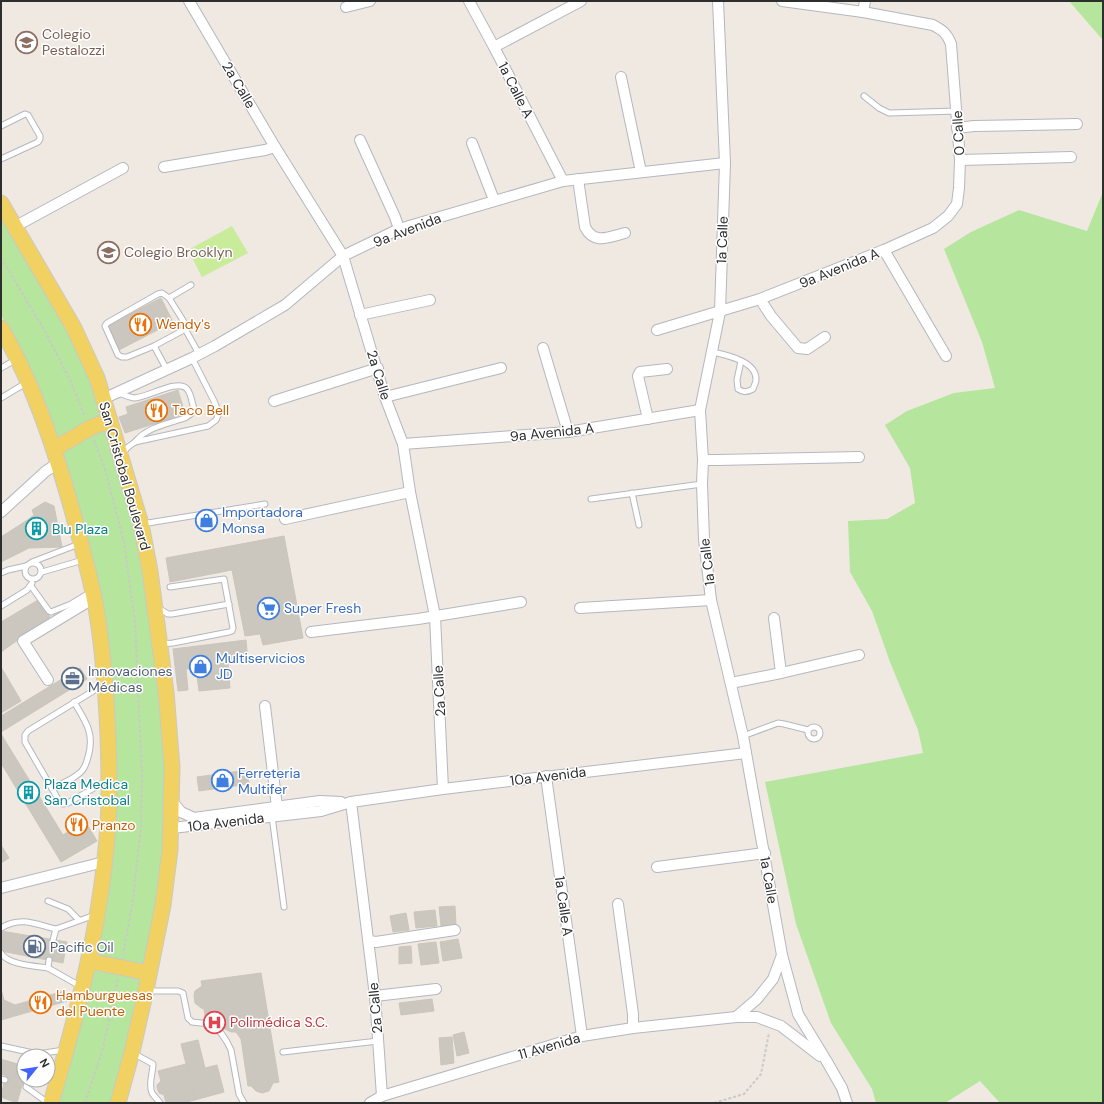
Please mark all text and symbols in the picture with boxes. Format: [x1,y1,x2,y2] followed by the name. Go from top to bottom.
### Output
[42,25,105,59] place label: Colegio Pestalozzi
[13,29,39,55] school or university icon: Colegio Pestalozzi
[218,58,260,112] street label: 2a Calle
[494,59,538,121] street label: 1a Calle A
[948,110,968,156] street label: 0 Calle
[370,209,444,251] street label: 9a Avenida
[712,216,732,264] street label: 1a Calle
[96,239,122,265] school or university icon: Colegio Brooklyn
[124,243,233,261] place label: Colegio Brooklyn
[796,244,882,292] street label: 9a Avenida A
[127,311,153,337] restaurant icon: Wendy's
[156,315,211,333] place label: Wendy's
[363,348,395,402] street label: 2a Calle
[143,397,169,423] restaurant icon: Taco Bell
[95,400,155,552] street label: San Cristobal Boulevard
[172,401,229,419] place label: Taco Bell
[509,419,595,445] street label: 9a Avenida A
[222,503,303,537] place label: Importadora Monsa
[193,507,219,533] shop icon: Importadora Monsa
[23,516,49,542] building icon: Blu Plaza
[52,520,108,538] place label: Blu Plaza
[695,537,719,587] street label: 1a Calle
[256,595,282,621] supermarket icon: Super Fresh
[284,599,361,617] place label: Super Fresh
[216,649,305,683] place label: Multiservicios JD
[188,653,214,679] shop icon: Multiservicios JD
[88,662,173,696] place label: Innovaciones Médicas
[429,665,449,717] street label: 2a Calle
[60,666,86,692] office icon: Innovaciones Médicas
[509,762,587,790] street label: 10a Avenida
[238,764,300,798] place label: Ferreteria Multifer
[210,768,236,794] shop icon: Ferreteria Multifer
[44,775,130,809] place label: Plaza Medica San Cristobal
[15,779,41,805] building icon: Plaza Medica San Cristobal
[187,808,265,836] street label: 10a Avenida
[63,812,89,838] restaurant icon: Pranzo
[92,816,136,834] place label: Pranzo
[756,855,782,905] street label: 1a Calle
[551,875,577,937] street label: 1a Calle A
[21,934,47,960] fuel station icon: Pacific Oil
[50,938,114,956] place label: Pacific Oil
[364,982,386,1034] street label: 2a Calle
[56,986,153,1020] place label: Hamburguesas del Puente
[28,990,54,1016] restaurant icon: Hamburguesas del Puente
[202,1009,228,1035] hospital icon: Polimédica S.C.
[230,1013,328,1031] place label: Polimédica S.C.
[516,1029,582,1063] street label: 11 Avenida
[16,1048,56,1088] north arrow
[37,1056,53,1070] text: N

